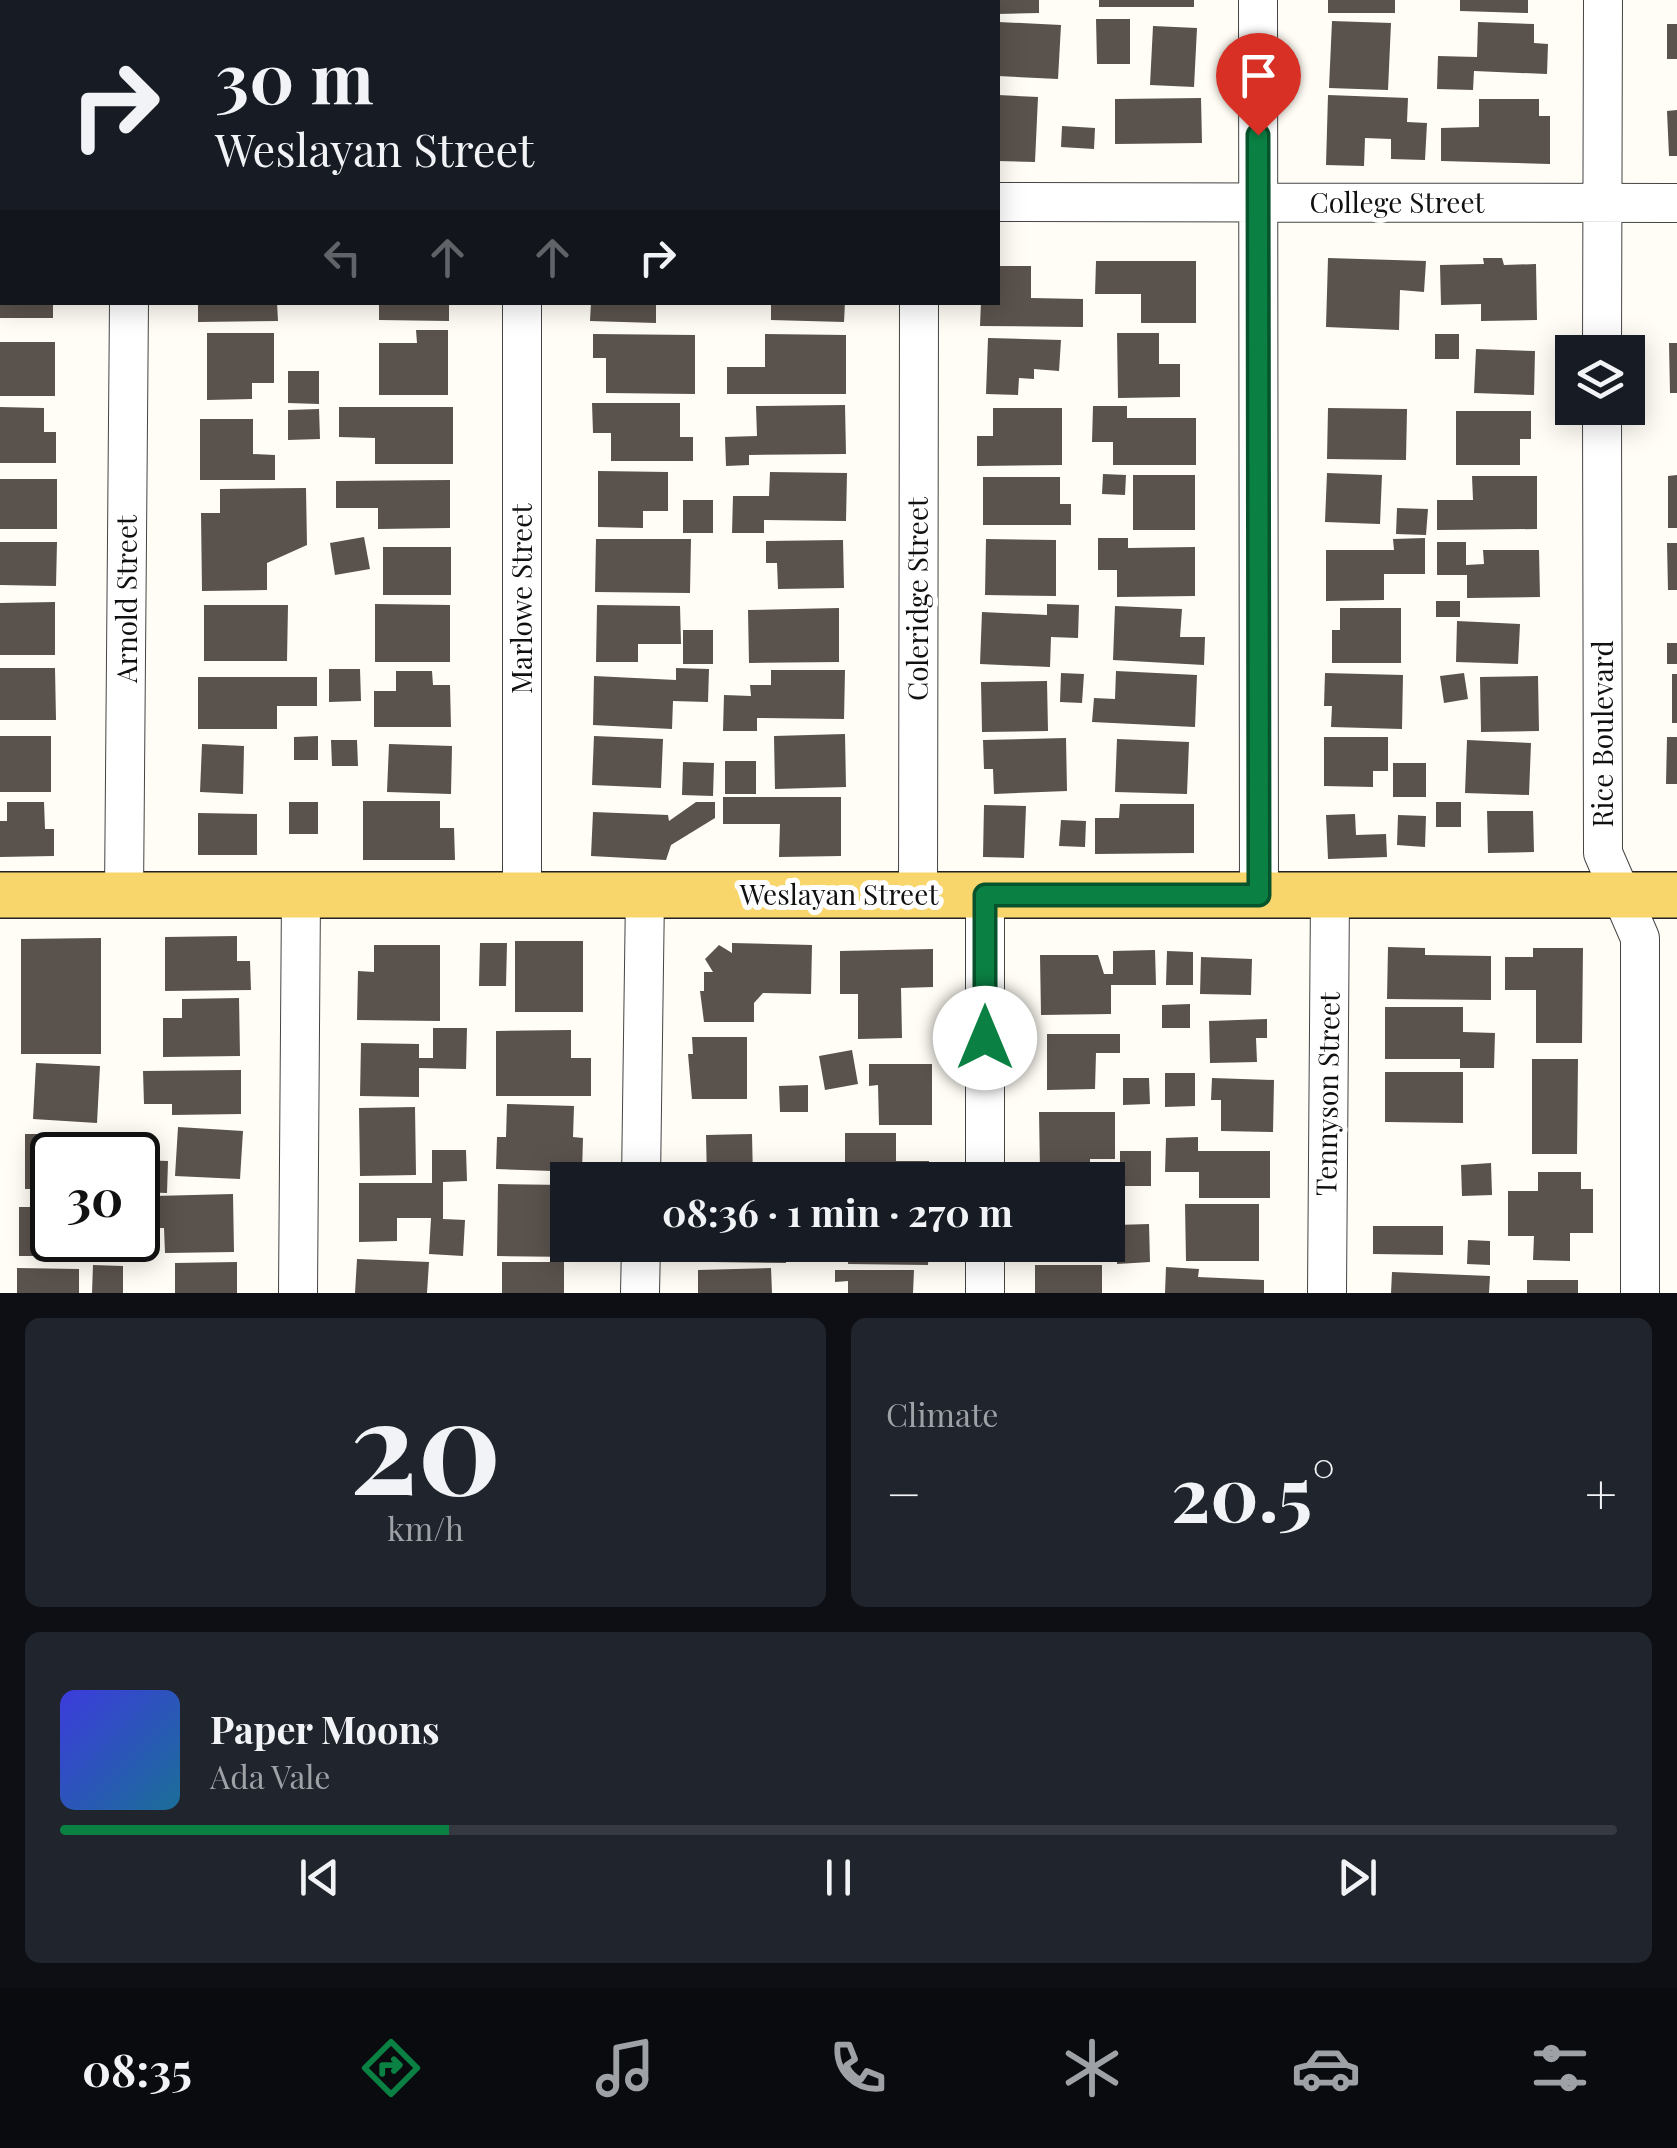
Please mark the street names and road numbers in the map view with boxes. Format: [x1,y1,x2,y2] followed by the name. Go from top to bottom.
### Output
[1309,183,1486,220] street label: College Street
[898,496,935,701] street label: Coleridge Street
[502,503,539,694] street label: Marlowe Street
[107,514,144,684] street label: Arnold Street
[1583,640,1620,828] street label: Rice Boulevard
[739,875,939,912] street label: Weslayan Street
[1306,990,1347,1196] street label: Tennyson Street

